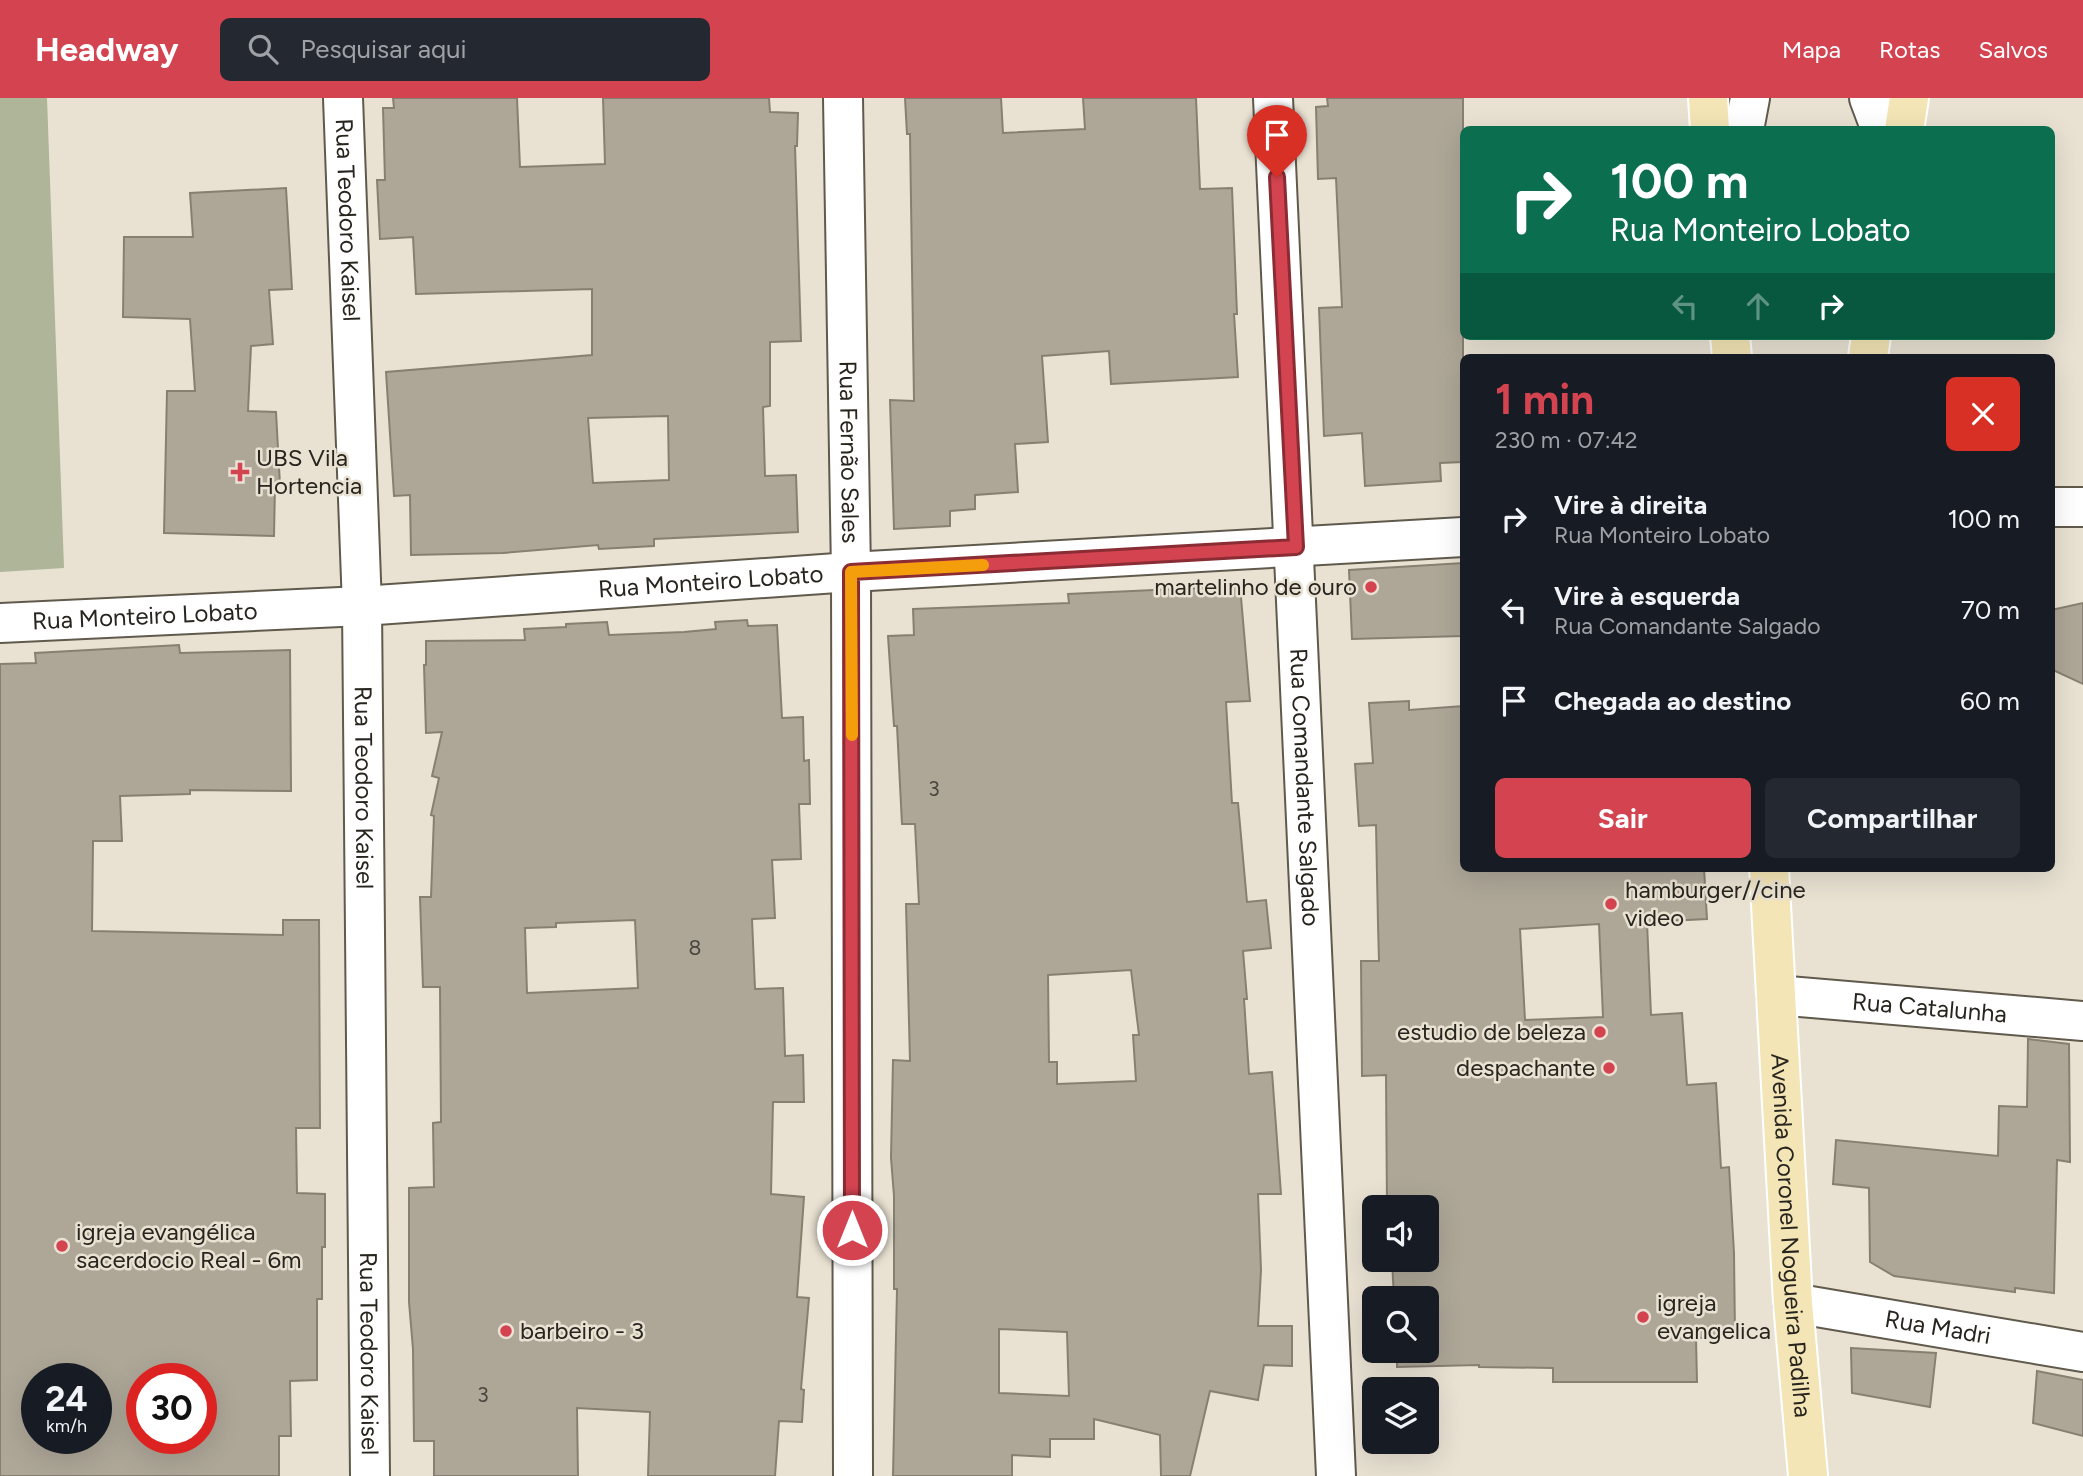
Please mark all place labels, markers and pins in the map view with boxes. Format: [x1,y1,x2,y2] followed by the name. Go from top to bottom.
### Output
[1247,105,1307,177] pin
[256,443,362,500] place label: UBS Vila Hortencia
[230,462,250,482] marker: UBS Vila Hortencia
[1154,572,1357,601] place label: martelinho de ouro
[1363,579,1379,595] marker: martelinho de ouro
[1625,875,1806,932] place label: hamburger//cine video
[1603,896,1619,912] marker: hamburger//cine video
[1397,1017,1586,1046] place label: estudio de beleza
[1592,1024,1608,1040] marker: estudio de beleza
[1456,1053,1595,1082] place label: despachante
[1601,1060,1617,1076] marker: despachante
[76,1217,302,1274] place label: igreja evangélica sacerdocio Real - 6m
[54,1238,70,1254] marker: igreja evangélica sacerdocio Real - 6m
[1657,1288,1771,1345] place label: igreja evangelica
[1635,1309,1651,1325] marker: igreja evangelica
[520,1316,644,1345] place label: barbeiro - 3
[498,1323,514,1339] marker: barbeiro - 3

